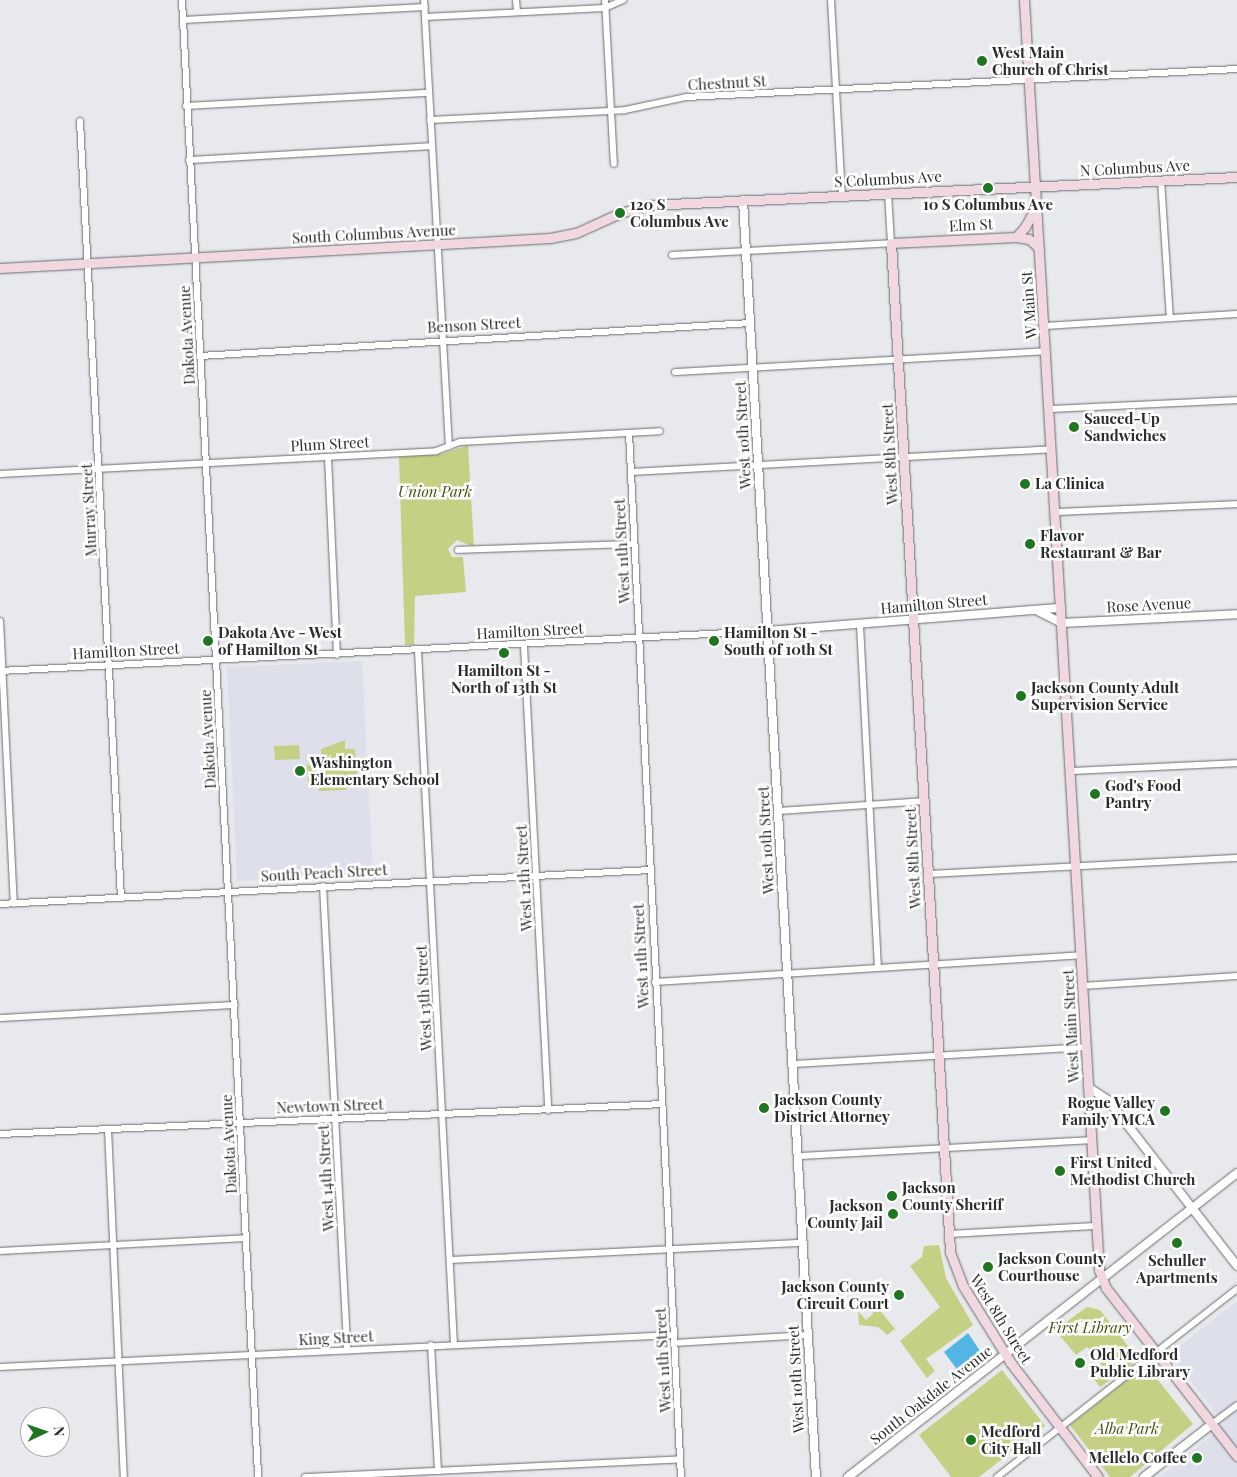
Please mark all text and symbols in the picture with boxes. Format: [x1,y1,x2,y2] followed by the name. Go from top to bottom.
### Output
[992,43,1109,78] place label: West Main Church of Christ
[976,55,988,67] marker: West Main Church of Christ
[687,72,767,94] street label: Chestnut St
[1079,156,1191,180] street label: N Columbus Ave
[833,167,943,191] street label: S Columbus Ave
[982,182,994,194] marker: 10 S Columbus Ave
[630,195,729,230] place label: 120 S Columbus Ave
[923,196,1053,214] place label: 10 S Columbus Ave
[614,207,626,219] marker: 120 S Columbus Ave
[949,215,993,235] street label: Elm St
[291,221,457,247] street label: South Columbus Avenue
[1018,270,1040,340] street label: W Main St
[175,284,199,386] street label: Dakota Avenue
[427,314,521,336] street label: Benson Street
[731,380,755,490] street label: West 10th Street
[878,403,902,505] street label: West 8th Street
[1084,409,1166,444] place label: Sauced-Up Sandwiches
[1068,421,1080,433] marker: Sauced-Up Sandwiches
[290,433,370,455] street label: Plum Street
[78,463,100,557] street label: Murray Street
[1035,475,1105,493] place label: La Clinica
[1019,478,1031,490] marker: La Clinica
[398,483,472,501] park label: Union Park
[610,498,634,604] street label: West 11th Street
[1040,526,1162,561] place label: Flavor Restaurant & Bar
[1024,538,1036,550] marker: Flavor Restaurant & Bar
[880,590,988,618] street label: Hamilton Street
[1106,594,1192,616] street label: Rose Avenue
[476,619,584,643] street label: Hamilton Street
[218,623,343,658] place label: Dakota Ave - West of Hamilton St
[724,623,833,658] place label: Hamilton St - South of 10th St
[202,635,214,647] marker: Dakota Ave - West of Hamilton St
[708,635,720,647] marker: Hamilton St - South of 10th St
[72,639,180,663] street label: Hamilton Street
[498,647,510,659] marker: Hamilton St - North of 13th St
[451,661,557,696] place label: Hamilton St - North of 13th St
[1031,678,1180,713] place label: Jackson County Adult Supervision Service
[196,688,220,790] street label: Dakota Avenue
[1015,690,1027,702] marker: Jackson County Adult Supervision Service
[310,753,440,788] place label: Washington Elementary School
[294,765,306,777] marker: Washington Elementary School
[1105,776,1181,811] place label: God's Food Pantry
[754,785,778,895] street label: West 10th Street
[1089,788,1101,800] marker: God's Food Pantry
[901,807,925,909] street label: West 8th Street
[512,824,536,932] street label: West 12th Street
[260,861,388,885] street label: South Peach Street
[629,903,653,1009] street label: West 11th Street
[412,945,436,1051] street label: West 13th Street
[1059,969,1083,1083] street label: West Main Street
[774,1090,890,1125] place label: Jackson County District Attorney
[217,1093,241,1195] street label: Dakota Avenue
[1061,1093,1155,1128] place label: Rogue Valley Family YMCA
[276,1095,384,1117] street label: Newtown Street
[758,1102,770,1114] marker: Jackson County District Attorney
[1159,1105,1171,1117] marker: Rogue Valley Family YMCA
[314,1124,338,1232] street label: West 14th Street
[1070,1153,1196,1188] place label: First United Methodist Church
[1054,1165,1066,1177] marker: First United Methodist Church
[902,1178,1003,1213] place label: Jackson County Sheriff
[886,1190,898,1202] marker: Jackson County Sheriff
[807,1196,883,1231] place label: Jackson County Jail
[887,1208,899,1220] marker: Jackson County Jail
[1171,1237,1183,1249] marker: Schuller Apartments
[998,1249,1106,1284] place label: Jackson County Courthouse
[1136,1251,1218,1286] place label: Schuller Apartments
[982,1261,994,1273] marker: Jackson County Courthouse
[966,1271,1036,1367] street label: West 8th Street
[781,1277,889,1312] place label: Jackson County Circuit Court
[893,1289,905,1301] marker: Jackson County Circuit Court
[651,1307,675,1413] street label: West 11th Street
[1049,1319,1131,1337] park label: First Library
[784,1324,808,1434] street label: West 10th Street
[298,1327,374,1349] street label: King Street
[866,1342,996,1448] street label: South Oakdale Avenue
[1090,1345,1190,1380] place label: Old Medford Public Library
[1074,1357,1086,1369] marker: Old Medford Public Library
[20,1407,70,1457] north arrow
[1095,1420,1159,1438] park label: Alba Park
[981,1422,1042,1457] place label: Medford City Hall
[50,1426,69,1437] text: N
[965,1434,977,1446] marker: Medford City Hall
[1088,1449,1187,1467] place label: Mellelo Coffee
[1191,1452,1203,1464] marker: Mellelo Coffee

